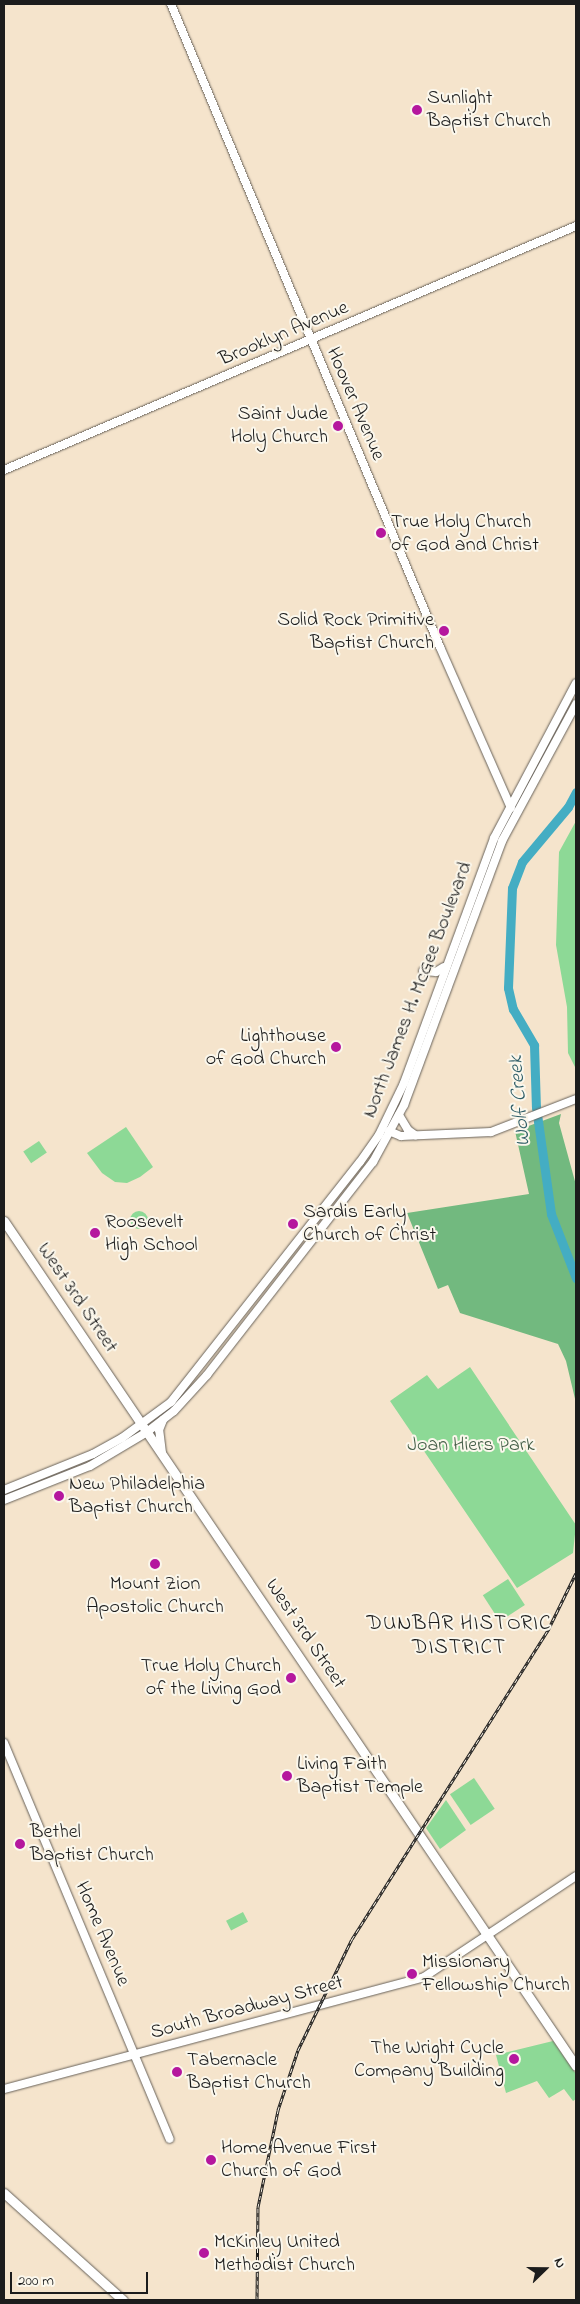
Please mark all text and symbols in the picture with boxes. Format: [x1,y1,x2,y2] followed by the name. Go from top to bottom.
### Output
[427,86,551,133] place label: Sunlight Baptist Church
[411,104,423,116] marker: Sunlight Baptist Church
[216,296,352,372] street label: Brooklyn Avenue
[320,344,390,464] street label: Hoover Avenue
[231,402,328,449] place label: Saint Jude Holy Church
[332,420,344,432] marker: Saint Jude Holy Church
[391,510,539,557] place label: True Holy Church of God and Christ
[375,527,387,539] marker: True Holy Church of God and Christ
[277,608,434,655] place label: Solid Rock Primitive Baptist Church
[438,625,450,637] marker: Solid Rock Primitive Baptist Church
[358,859,478,1121] street label: North James H. McGee Boulevard
[206,1024,326,1071] place label: Lighthouse of God Church
[330,1041,342,1053] marker: Lighthouse of God Church
[503,1055,537,1147] water label: Wolf Creek
[303,1200,436,1247] place label: Sardis Early Church of Christ
[105,1210,198,1257] place label: Roosevelt High School
[287,1218,299,1230] marker: Sardis Early Church of Christ
[89,1227,101,1239] marker: Roosevelt High School
[31,1238,123,1358] street label: West 3rd Street
[407,1433,535,1457] park label: Joan Hiers Park
[69,1472,205,1519] place label: New Philadelphia Baptist Church
[53,1490,65,1502] marker: New Philadelphia Baptist Church
[149,1558,161,1570] marker: Mount Zion Apostolic Church
[86,1572,224,1619] place label: Mount Zion Apostolic Church
[259,1574,351,1694] street label: West 3rd Street
[365,1611,553,1661] district label: DUNBAR HISTORIC DISTRICT
[141,1654,281,1701] place label: True Holy Church of the Living God
[285,1672,297,1684] marker: True Holy Church of the Living God
[297,1752,423,1799] place label: Living Faith Baptist Temple
[281,1770,293,1782] marker: Living Faith Baptist Temple
[30,1820,154,1867] place label: Bethel Baptist Church
[14,1838,26,1850] marker: Bethel Baptist Church
[69,1878,135,1990] street label: Home Avenue
[422,1950,570,1997] place label: Missionary Fellowship Church
[406,1968,418,1980] marker: Missionary Fellowship Church
[148,1971,346,2045] street label: South Broadway Street
[354,2036,504,2083] place label: The Wright Cycle Company Building
[187,2048,311,2095] place label: Tabernacle Baptist Church
[508,2053,520,2065] marker: The Wright Cycle Company Building
[171,2066,183,2078] marker: Tabernacle Baptist Church
[221,2136,377,2183] place label: Home Avenue First Church of God
[205,2154,217,2166] marker: Home Avenue First Church of God
[214,2230,355,2277] place label: McKinley United Methodist Church
[520,2244,570,2294] north arrow
[198,2247,210,2259] marker: McKinley United Methodist Church
[548,2255,571,2272] text: N
[12,2262,150,2294] scale bar
[18,2270,54,2292] text: 200 m

